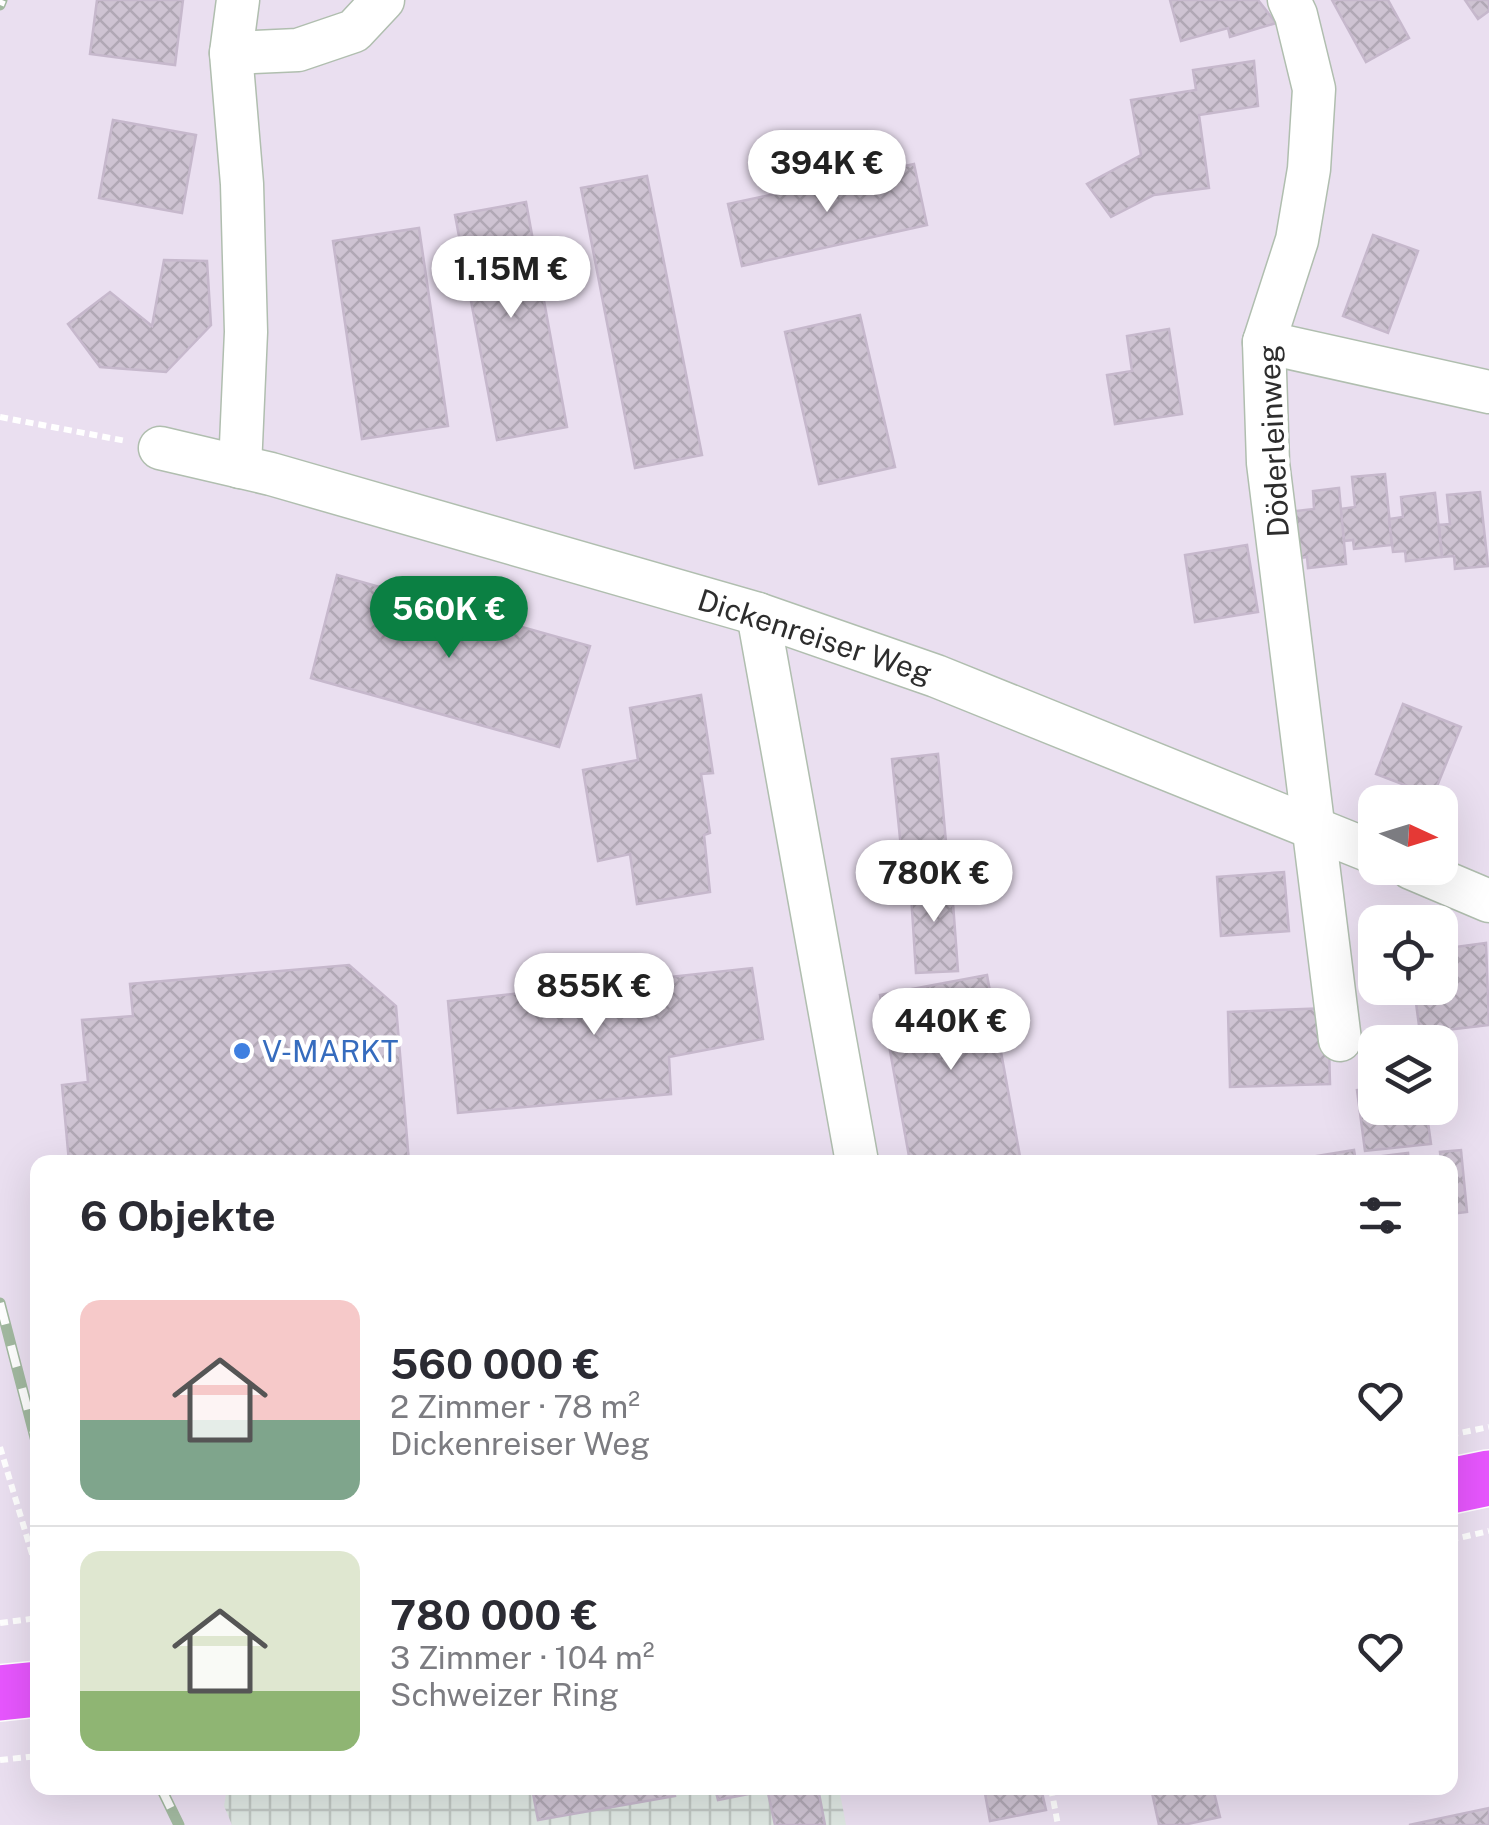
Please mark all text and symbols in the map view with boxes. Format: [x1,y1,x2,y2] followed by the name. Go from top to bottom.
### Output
[746,130,908,215] pin: 394K €
[770,144,884,181] text: 394K €
[419,236,603,321] pin: 1.15M €
[453,250,569,287] text: 1.15M €
[1250,344,1296,538] street label: Döderleinweg
[368,576,530,661] pin: 560K €
[693,581,937,691] street label: Dickenreiser Weg
[392,590,506,627] text: 560K €
[1358,785,1458,885] north arrow
[1358,785,1458,1125] map controls
[853,840,1015,925] pin: 780K €
[878,854,990,891] text: 780K €
[1358,905,1458,1005] button: locate
[513,953,675,1038] pin: 855K €
[536,967,652,1004] text: 855K €
[870,988,1032,1073] pin: 440K €
[894,1002,1008,1039] text: 440K €
[1358,1025,1458,1125] button: layers
[262,1033,399,1069] place label: V-MARKT
[231,1040,253,1062] marker: V-MARKT
[1353,1188,1408,1243] icon: filters
[80,1191,276,1240] text: 6 Objekte
[390,1339,600,1388] text: 560 000 €
[160,1340,280,1460] icon: home
[1353,1373,1408,1428] icon: heart
[390,1388,640,1425] text: 2 Zimmer · 78 m²
[390,1425,650,1462] text: Dickenreiser Weg
[390,1590,598,1639] text: 780 000 €
[160,1591,280,1711] icon: home
[1353,1624,1408,1679] icon: heart
[390,1639,654,1676] text: 3 Zimmer · 104 m²
[390,1676,619,1713] text: Schweizer Ring

